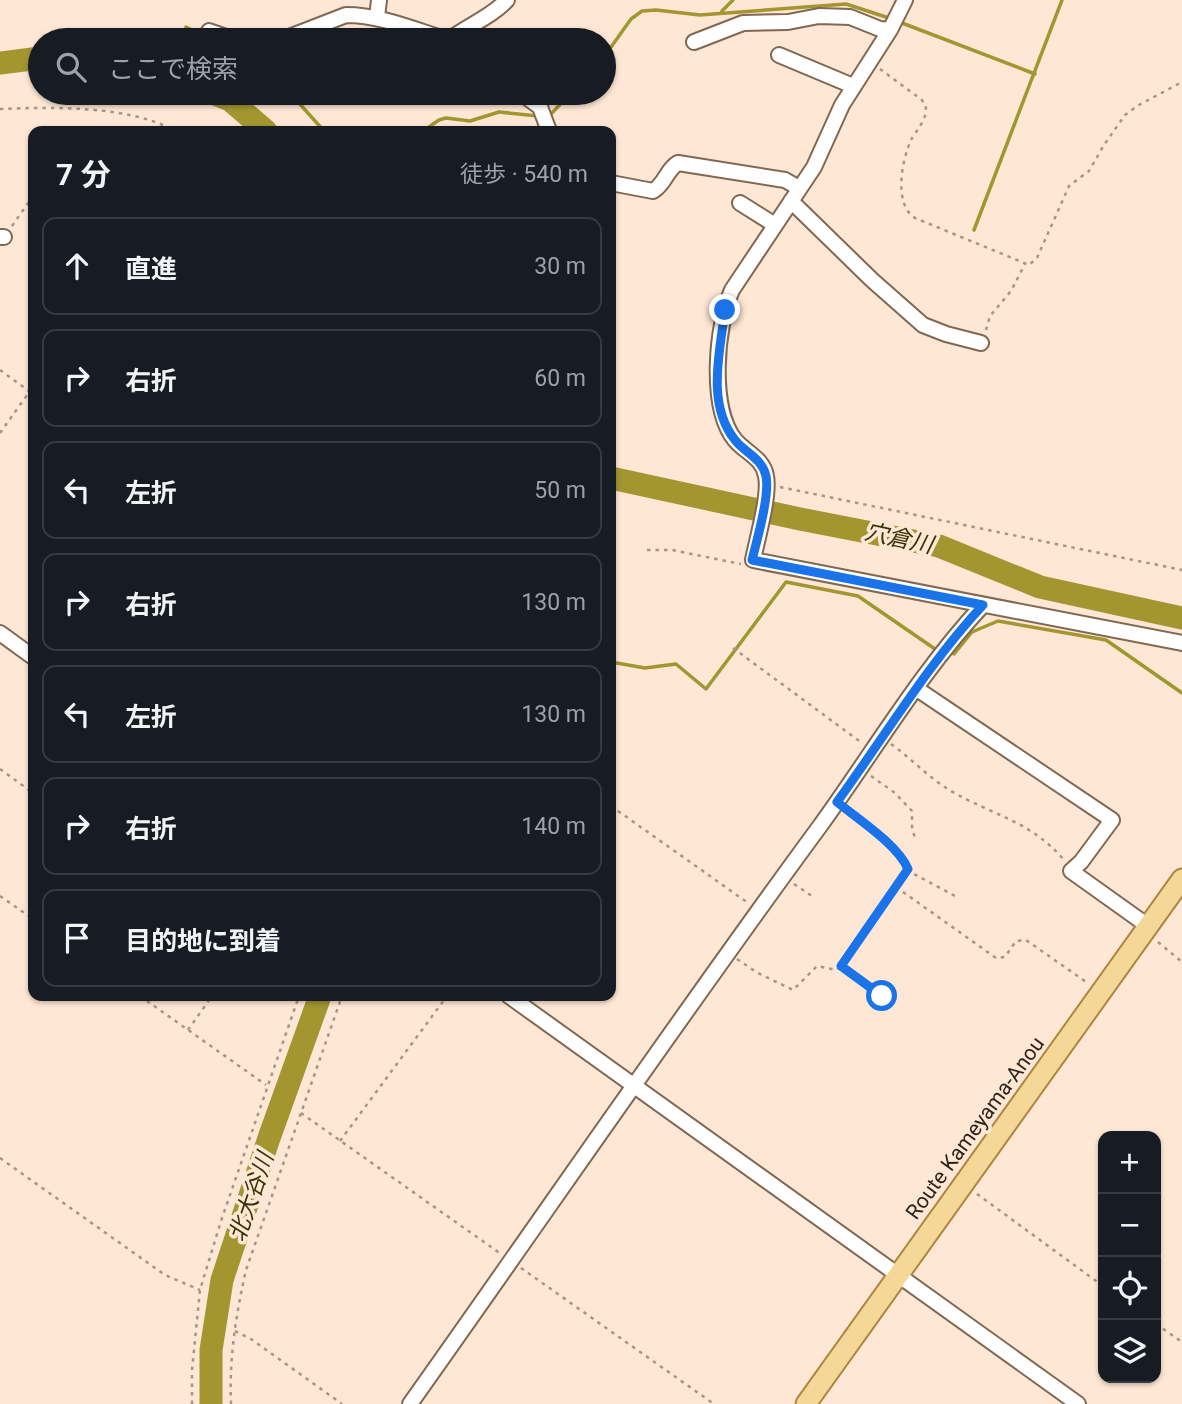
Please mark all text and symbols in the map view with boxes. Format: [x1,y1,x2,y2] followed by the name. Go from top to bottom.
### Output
[28,28,616,105] search box
[52,48,90,86] icon: search
[108,54,238,84] text: ここで検索
[56,157,111,192] text: 7 分
[460,161,588,188] text: 徒歩 · 540 m
[58,247,96,285] icon: ahead
[534,253,586,280] text: 30 m
[125,254,177,284] text: 直進
[709,294,740,325] route end
[58,359,96,397] icon: right
[534,365,586,392] text: 60 m
[125,366,177,396] text: 右折
[58,471,96,509] icon: left
[534,477,586,504] text: 50 m
[125,478,177,508] text: 左折
[862,518,938,559] water label: 穴倉川
[58,583,96,621] icon: right
[521,589,586,616] text: 130 m
[125,590,177,620] text: 右折
[58,695,96,733] icon: left
[521,701,586,728] text: 130 m
[125,702,177,732] text: 左折
[58,807,96,845] icon: right
[521,813,586,840] text: 140 m
[125,814,177,844] text: 右折
[58,919,96,957] icon: arrive
[125,926,281,956] text: 目的地に到着
[866,980,897,1011] route start
[901,1032,1049,1224] street label: Route Kameyama-Anou
[1098,1131,1161,1383] map controls
[1098,1131,1161,1194] button: +
[224,1146,280,1245] water label: 北大谷川
[1098,1194,1161,1257] button: −
[1098,1257,1161,1320] button: locate
[1098,1320,1161,1383] button: layers

